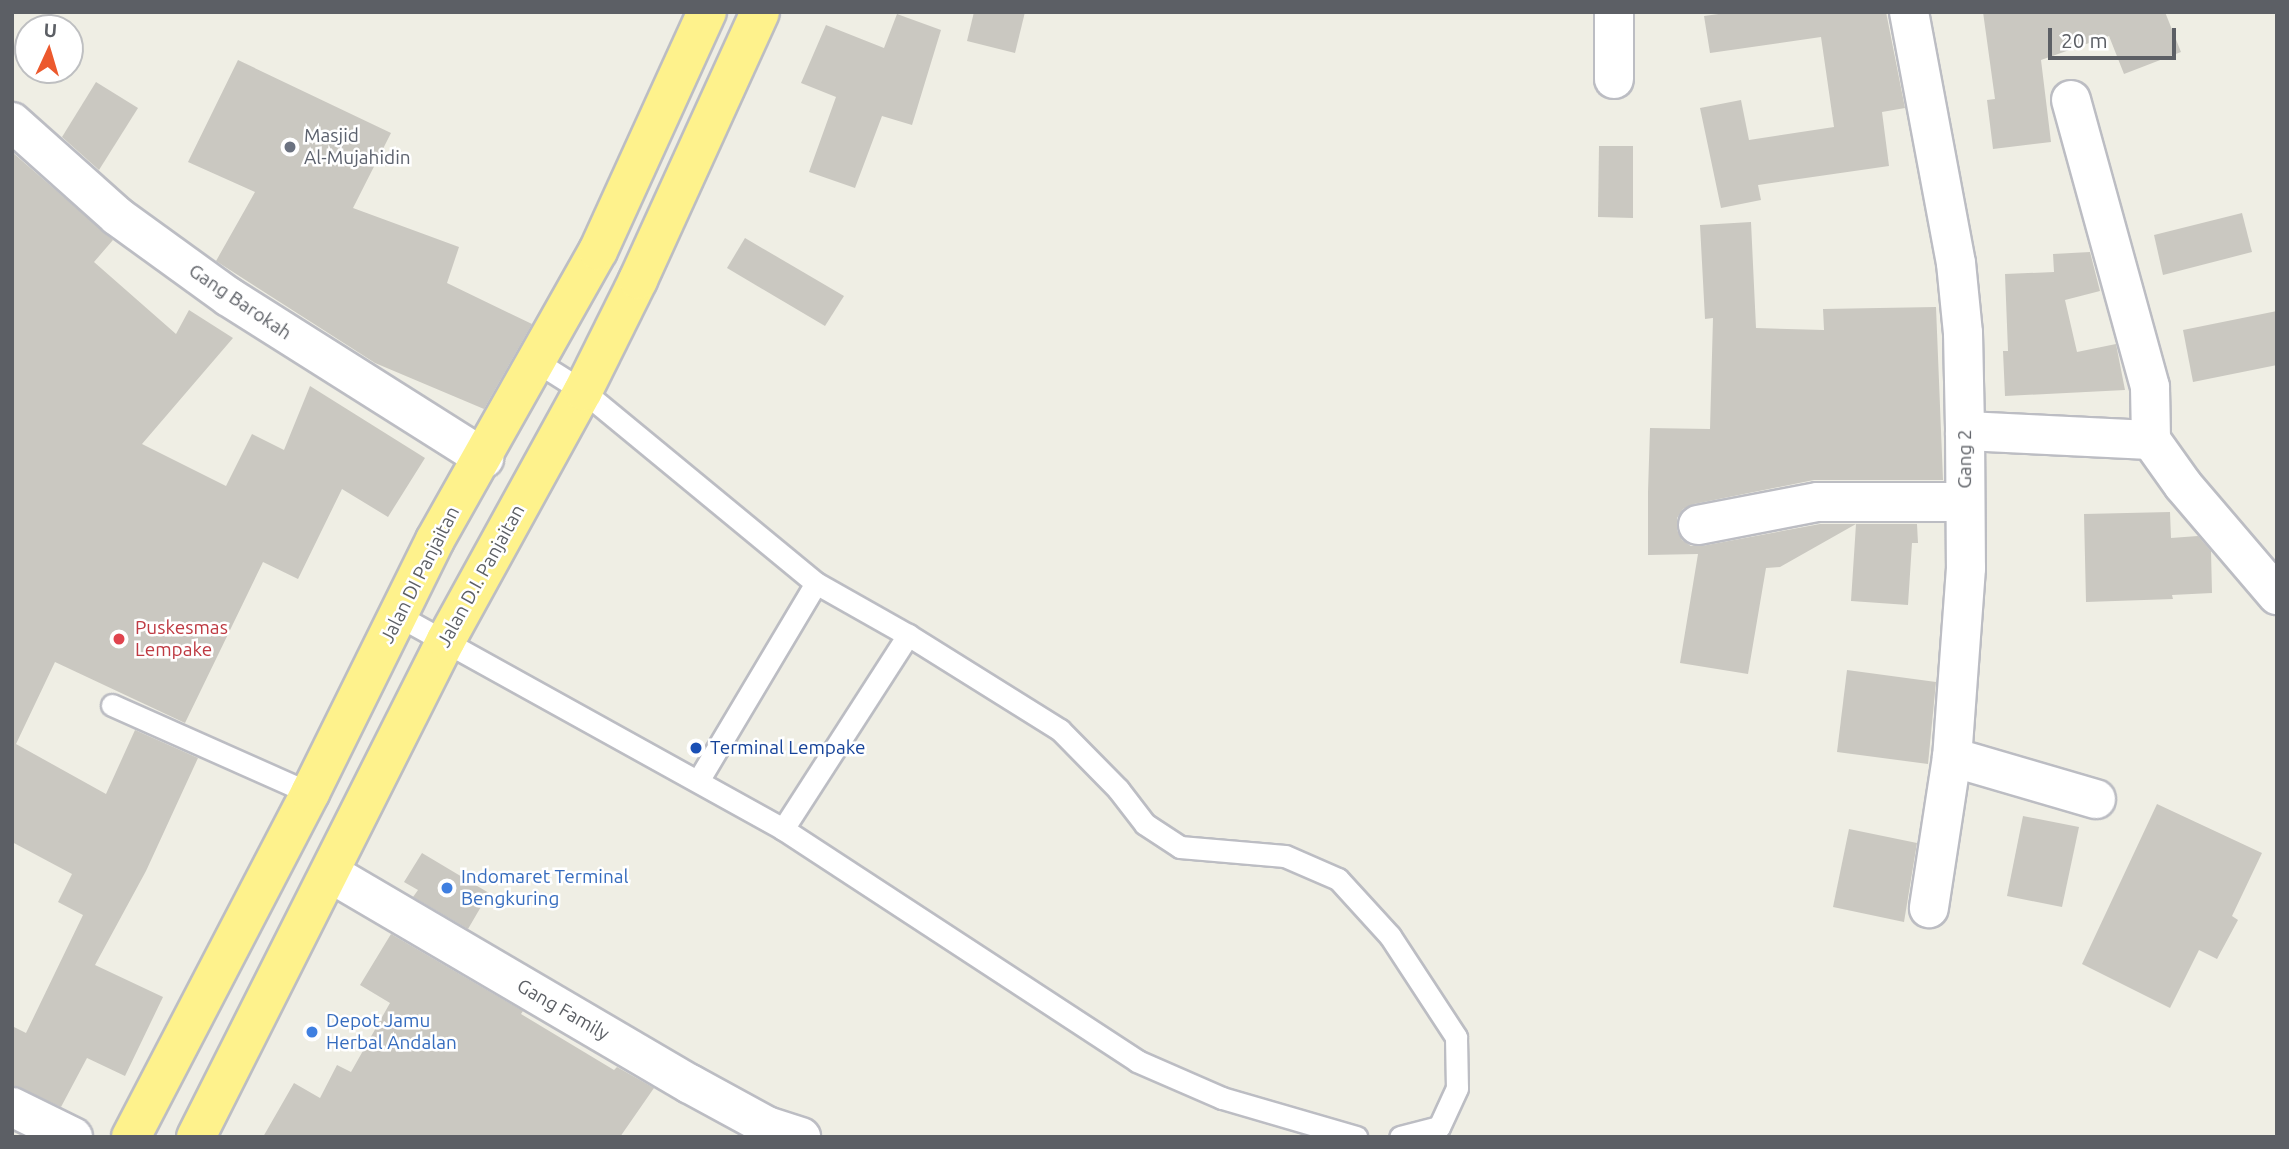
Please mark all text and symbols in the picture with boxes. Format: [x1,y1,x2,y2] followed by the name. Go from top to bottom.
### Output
[14,14,84,84] north arrow
[2051,14,2179,58] scale bar
[43,19,58,41] text: U
[2061,28,2108,52] text: 20 m
[304,125,411,169] place label: Masjid Al-Mujahidin
[282,139,298,155] marker: Masjid Al-Mujahidin
[184,259,296,345] street label: Gang Barokah
[1954,429,1976,489] street label: Gang 2
[432,501,530,651] street label: Jalan D.I. Panjaitan
[376,503,464,647] street label: Jalan DI Panjaitan
[135,617,228,661] place label: Puskesmas Lempake
[109,629,129,649] marker: Puskesmas Lempake
[710,737,865,759] place label: Terminal Lempake
[688,740,704,756] marker: Terminal Lempake
[461,866,629,910] place label: Indomaret Terminal Bengkuring
[439,880,455,896] marker: Indomaret Terminal Bengkuring
[513,974,613,1046] street label: Gang Family
[326,1010,457,1054] place label: Depot Jamu Herbal Andalan
[304,1024,320,1040] marker: Depot Jamu Herbal Andalan

